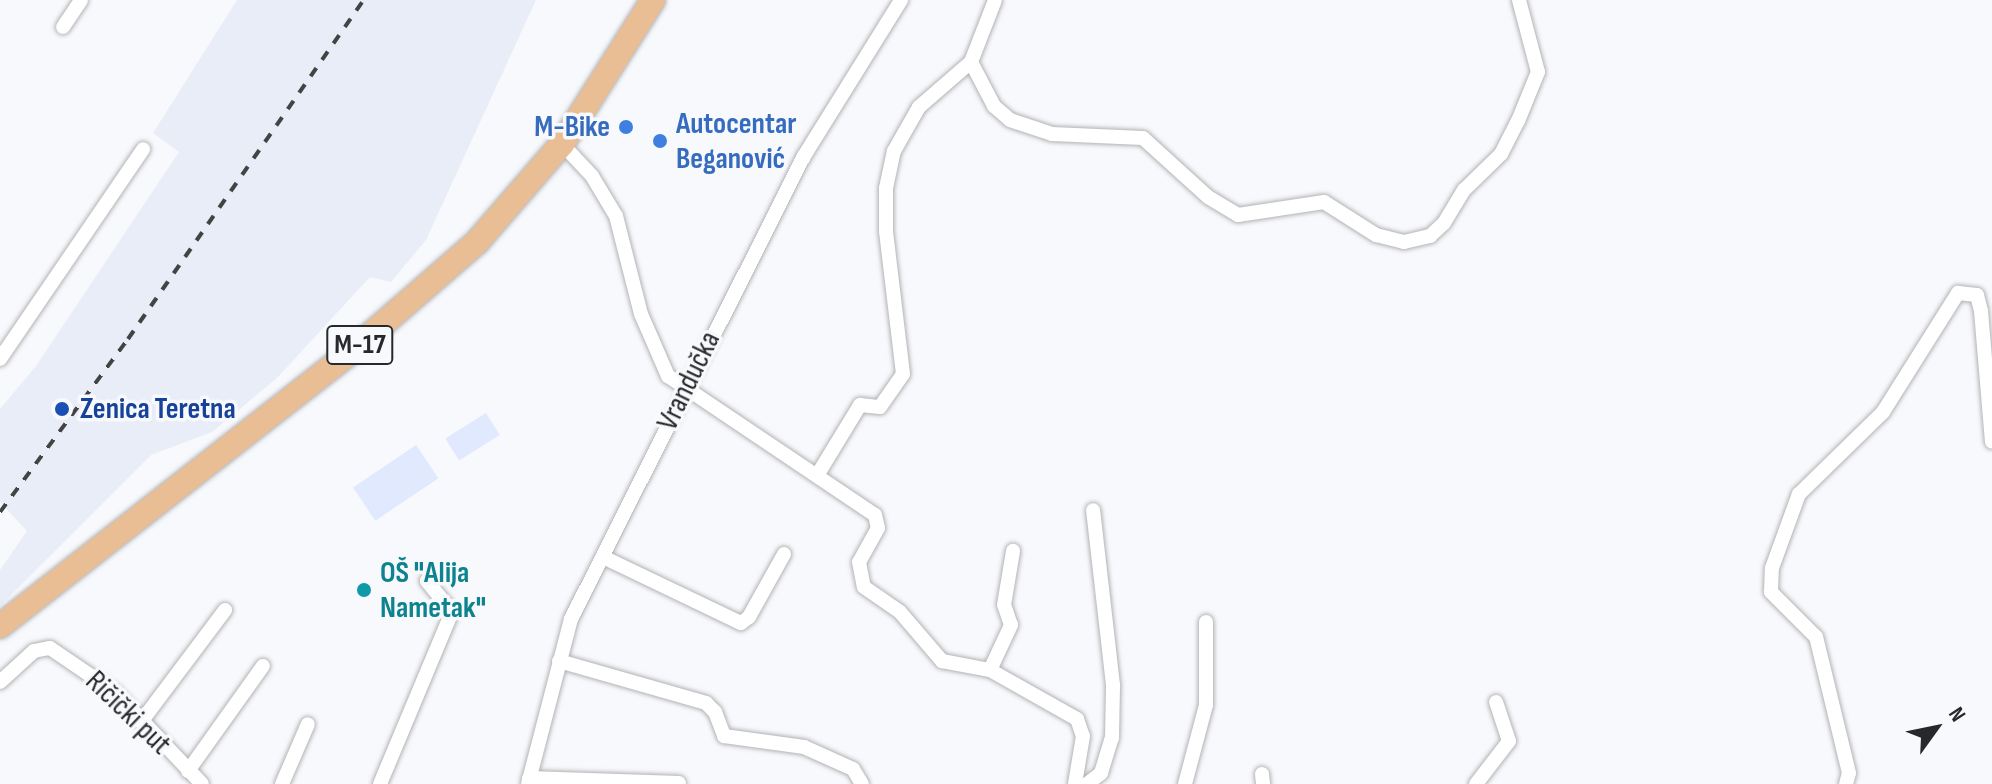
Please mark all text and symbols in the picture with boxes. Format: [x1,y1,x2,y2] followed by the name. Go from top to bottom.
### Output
[676,106,796,176] place label: Autocentar Beganović
[534,109,610,145] place label: M-Bike
[617,118,635,136] marker: M-Bike
[651,132,669,150] marker: Autocentar Beganović
[326,321,394,369] road number: M-17
[650,326,728,436] street label: Vrandučka
[80,391,236,427] place label: Zenica Teretna
[51,398,73,420] marker: Zenica Teretna
[380,555,486,626] place label: OŠ "Alija Nametak"
[355,581,373,599] marker: OŠ "Alija Nametak"
[78,664,178,762] street label: Ričički put
[1896,688,1976,768] north arrow
[1942,702,1971,727] text: N

